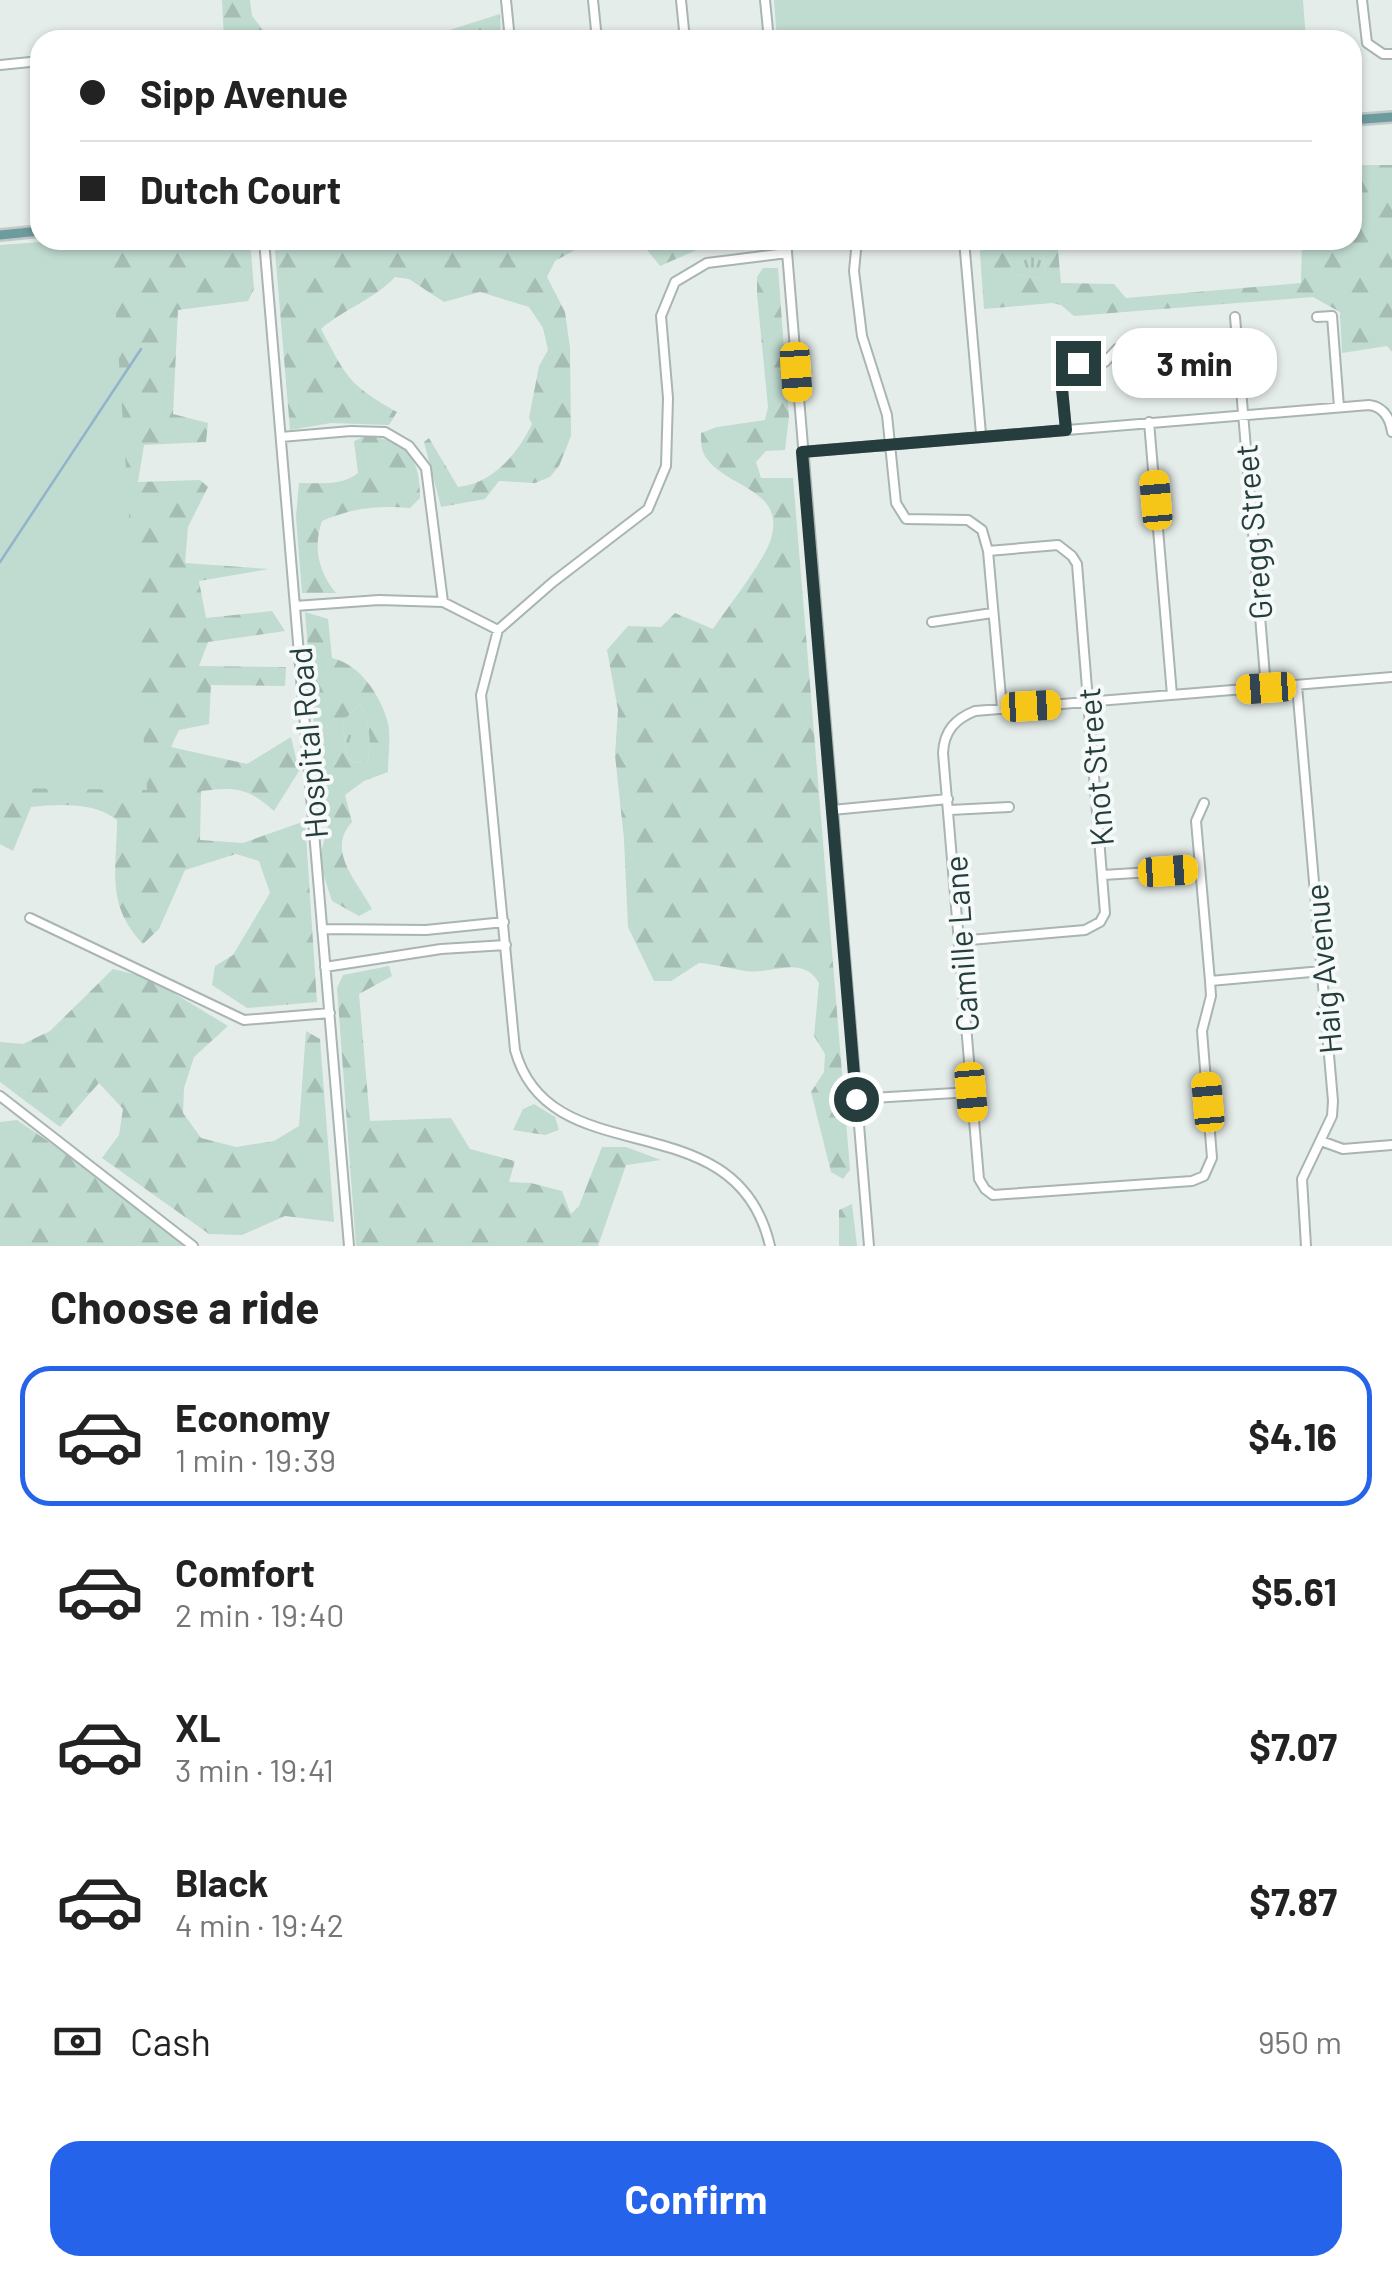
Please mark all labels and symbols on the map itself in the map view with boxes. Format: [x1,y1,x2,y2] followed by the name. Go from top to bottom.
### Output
[1113,328,1278,398] callout: 3 min
[779,341,813,403] car
[1056,341,1101,386] route end
[1225,443,1279,621] street label: Gregg Street
[1138,469,1174,531] car
[280,646,334,840] street label: Hospital Road
[1235,671,1297,705] car
[1068,686,1120,848] street label: Knot Street
[1000,689,1062,723] car
[935,854,985,1034] street label: Camille Lane
[1137,854,1199,888] car
[1296,882,1348,1056] street label: Haig Avenue
[953,1061,989,1123] car
[1190,1071,1226,1133] car
[834,1077,879,1122] route start

